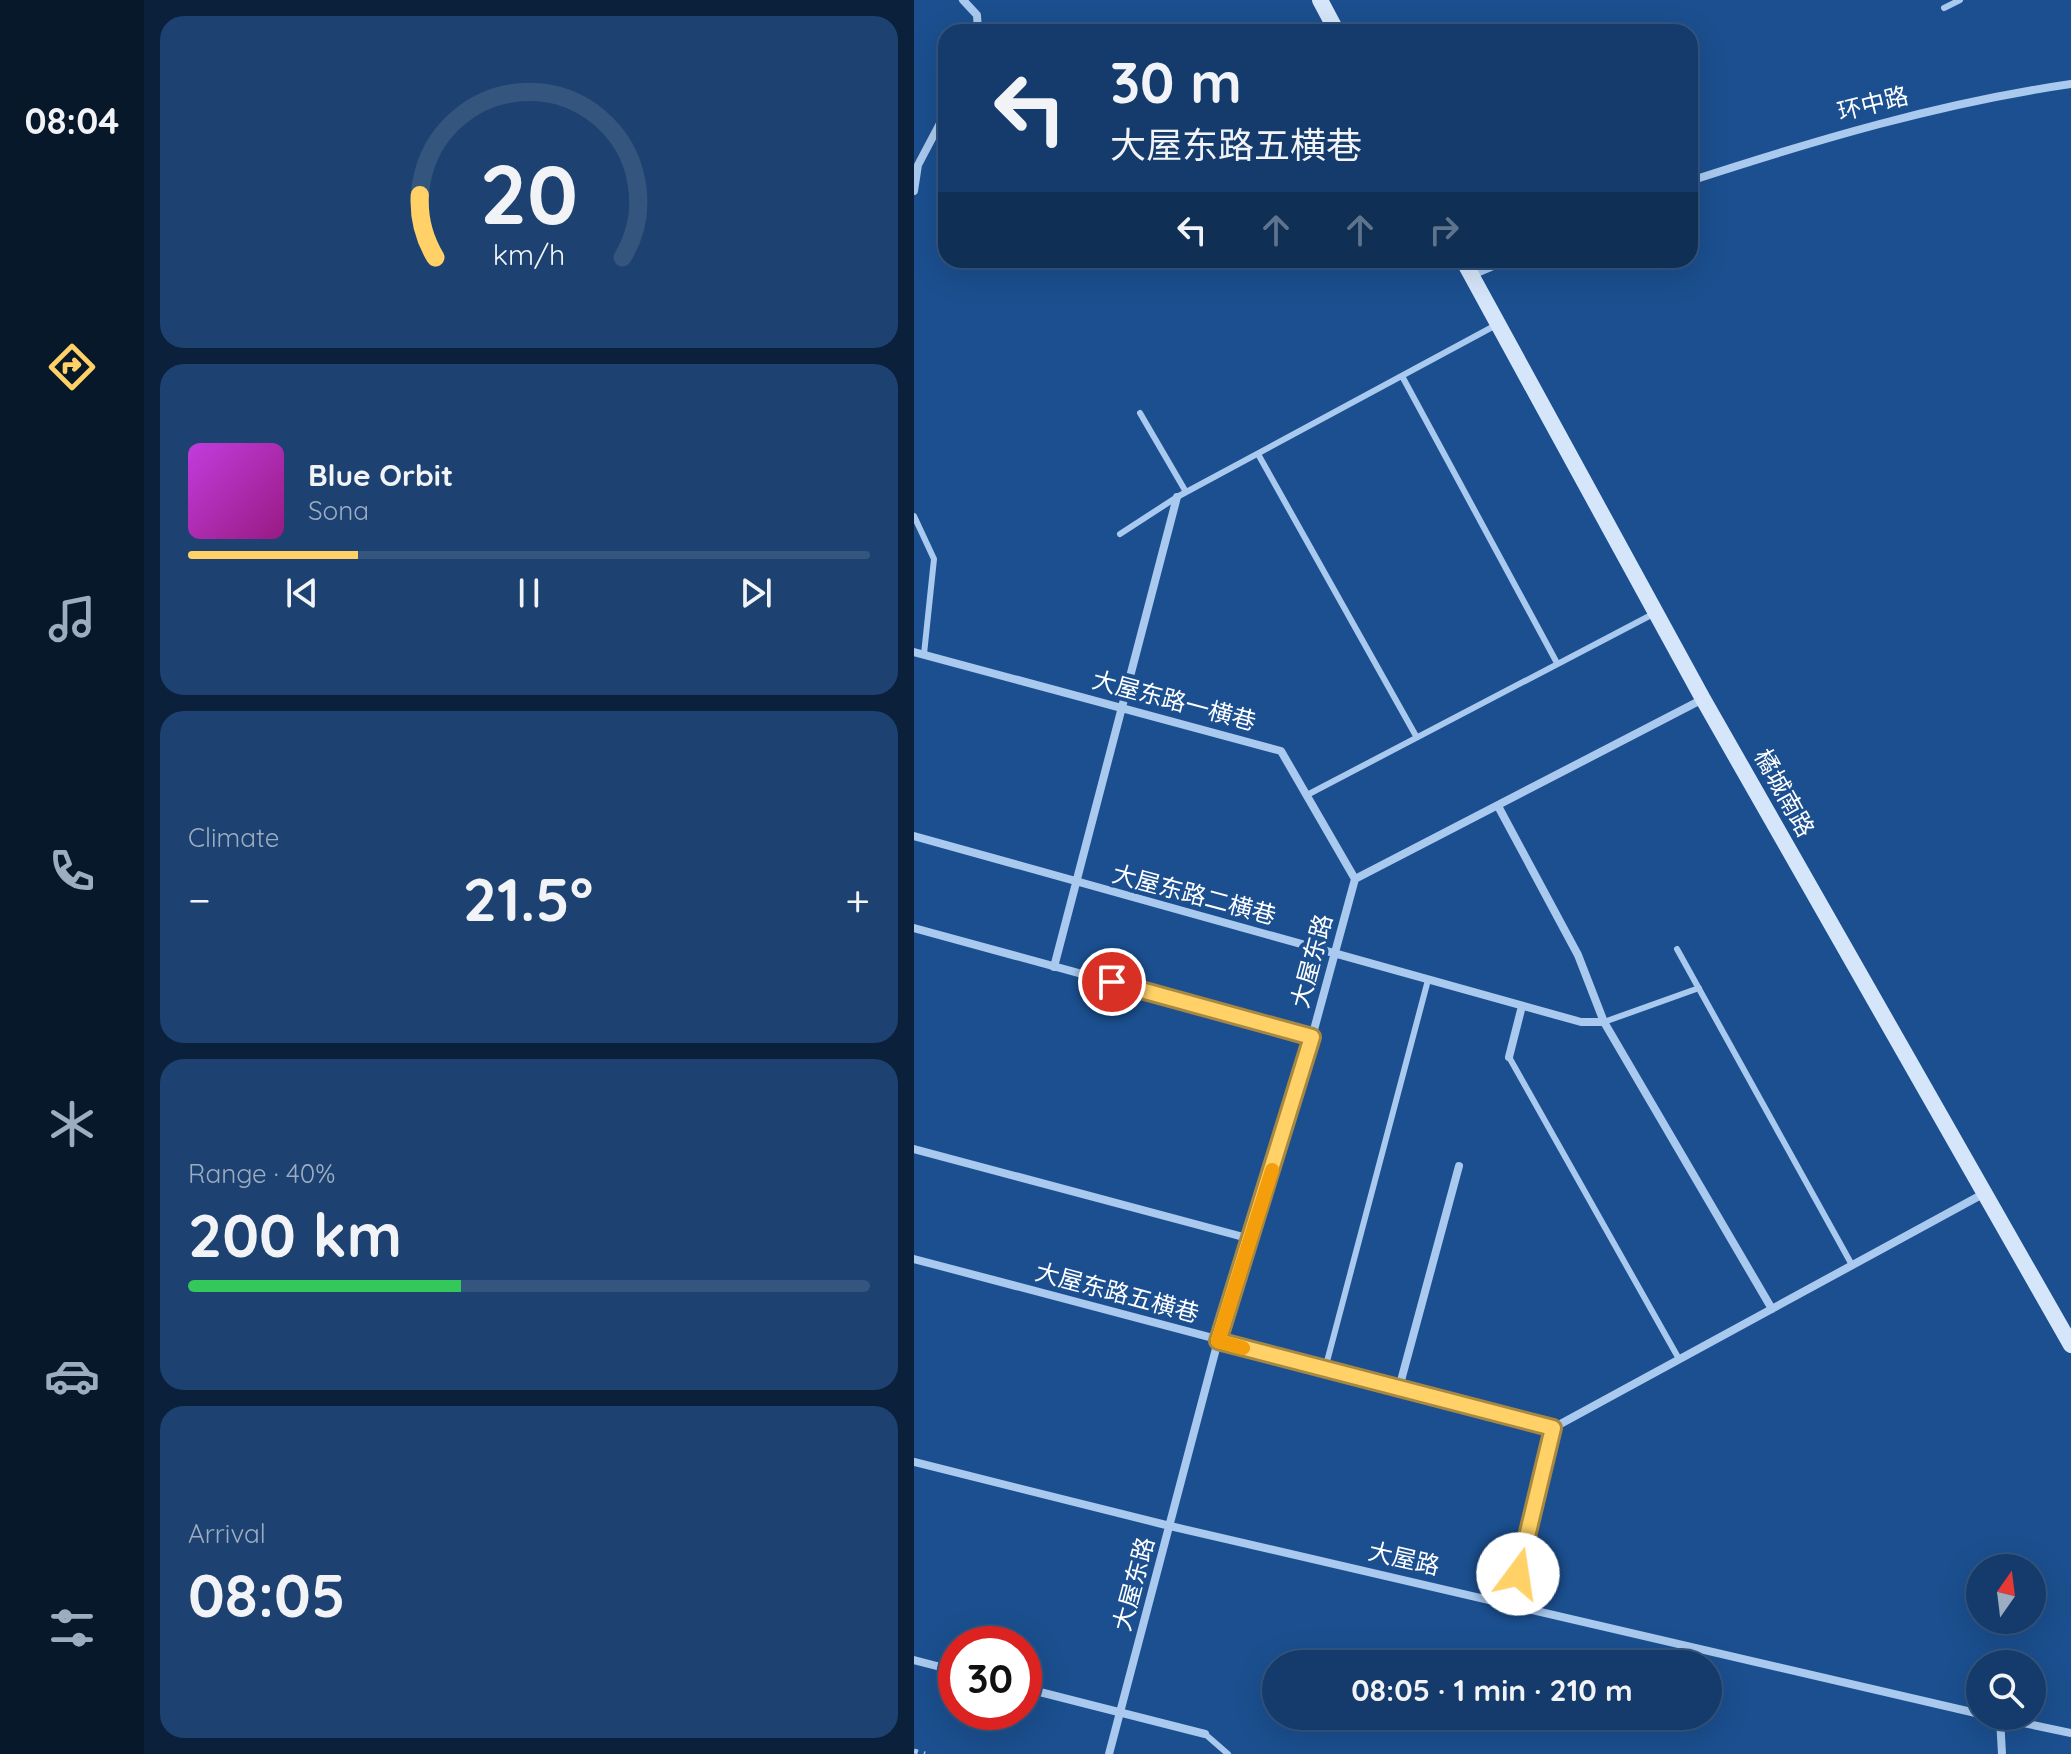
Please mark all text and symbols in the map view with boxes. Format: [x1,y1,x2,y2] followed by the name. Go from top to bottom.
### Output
[1110,47,1242,117] text: 30 m
[978,56,1082,160] icon: left
[1834,80,1911,126] street label: 环中路
[25,98,119,143] text: 08:04
[1110,122,1362,167] text: 大屋东路五横巷
[480,140,578,244] text: 20
[1170,208,1214,252] icon: left
[1254,208,1298,252] icon: ahead
[1338,208,1382,252] icon: ahead
[1422,208,1466,252] icon: right
[493,236,565,272] text: km/h
[44,339,100,395] icon: directions
[308,456,453,494] text: Blue Orbit
[308,494,369,527] text: Sona
[280,571,324,615] icon: previous
[507,571,551,615] icon: pause
[734,571,778,615] icon: next
[44,591,100,647] icon: music
[1089,664,1259,736] street label: 大屋东路一横巷
[1748,743,1821,842] street label: 橘城南路
[188,821,279,854] text: Climate
[44,843,100,899] icon: phone
[1109,858,1279,930] street label: 大屋东路二横巷
[463,861,593,936] text: 21.5°
[188,872,211,927] text: −
[845,872,870,927] text: +
[1284,910,1338,1011] street label: 大屋东路
[1078,948,1146,1016] pin
[1090,960,1134,1004] icon: arrive
[44,1096,100,1152] icon: climate
[188,1157,335,1190] text: Range · 40%
[188,1197,402,1272] text: 200 km
[1032,1256,1202,1328] street label: 大屋东路五横巷
[44,1348,100,1404] icon: car
[188,1517,266,1550] text: Arrival
[1476,1532,1560,1616] position arrow
[1106,1533,1160,1634] street label: 大屋东路
[1366,1535,1443,1581] street label: 大屋路
[1966,1554,2046,1634] north arrow
[1966,1554,2046,1730] map controls
[188,1557,346,1632] text: 08:05
[44,1600,100,1656] icon: filters
[938,1626,1042,1730] speed limit sign: 30
[1966,1650,2046,1730] button: search
[1351,1671,1633,1709] text: 08:05 · 1 min · 210 m

